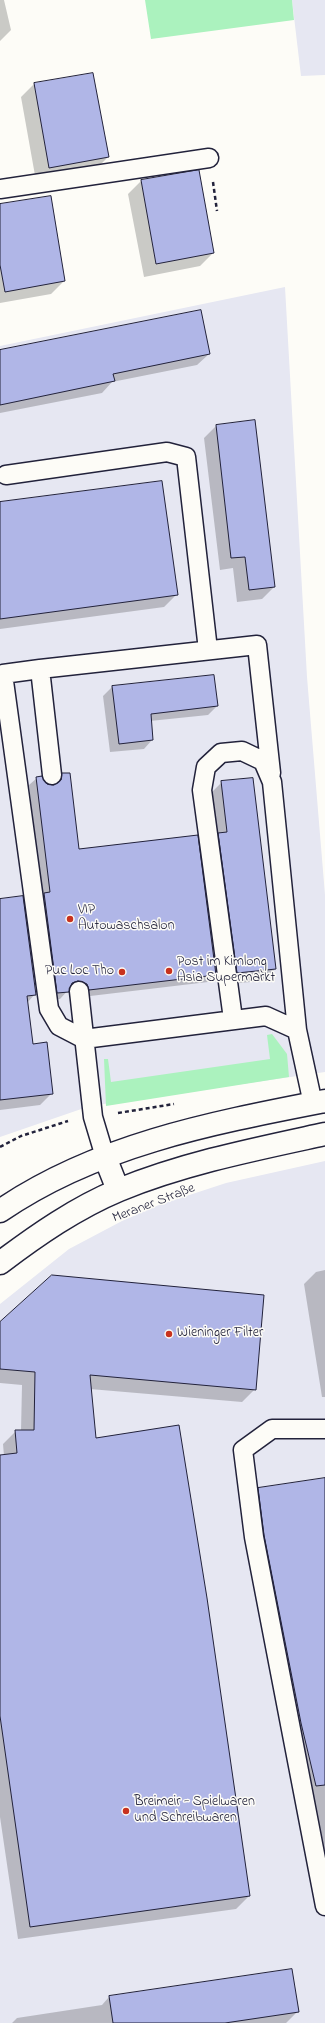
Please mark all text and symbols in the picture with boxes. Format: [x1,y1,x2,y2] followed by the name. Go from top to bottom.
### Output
[78,903,175,936] place label: VIP Autowaschsalon
[65,914,75,924] marker: VIP Autowaschsalon
[177,955,275,988] place label: Post im Kimlong Asia Supermarkt
[45,964,114,980] place label: Puc Loc Tho
[164,966,174,976] marker: Post im Kimlong Asia Supermarkt
[117,967,127,977] marker: Puc Loc Tho
[110,1181,198,1227] street label: Meraner Straße
[177,1326,263,1342] place label: Wieninger Filter
[164,1329,174,1339] marker: Wieninger Filter
[134,1795,255,1828] place label: Breimeir - Spielwaren und Schreibwaren
[121,1806,131,1816] marker: Breimeir - Spielwaren und Schreibwaren

